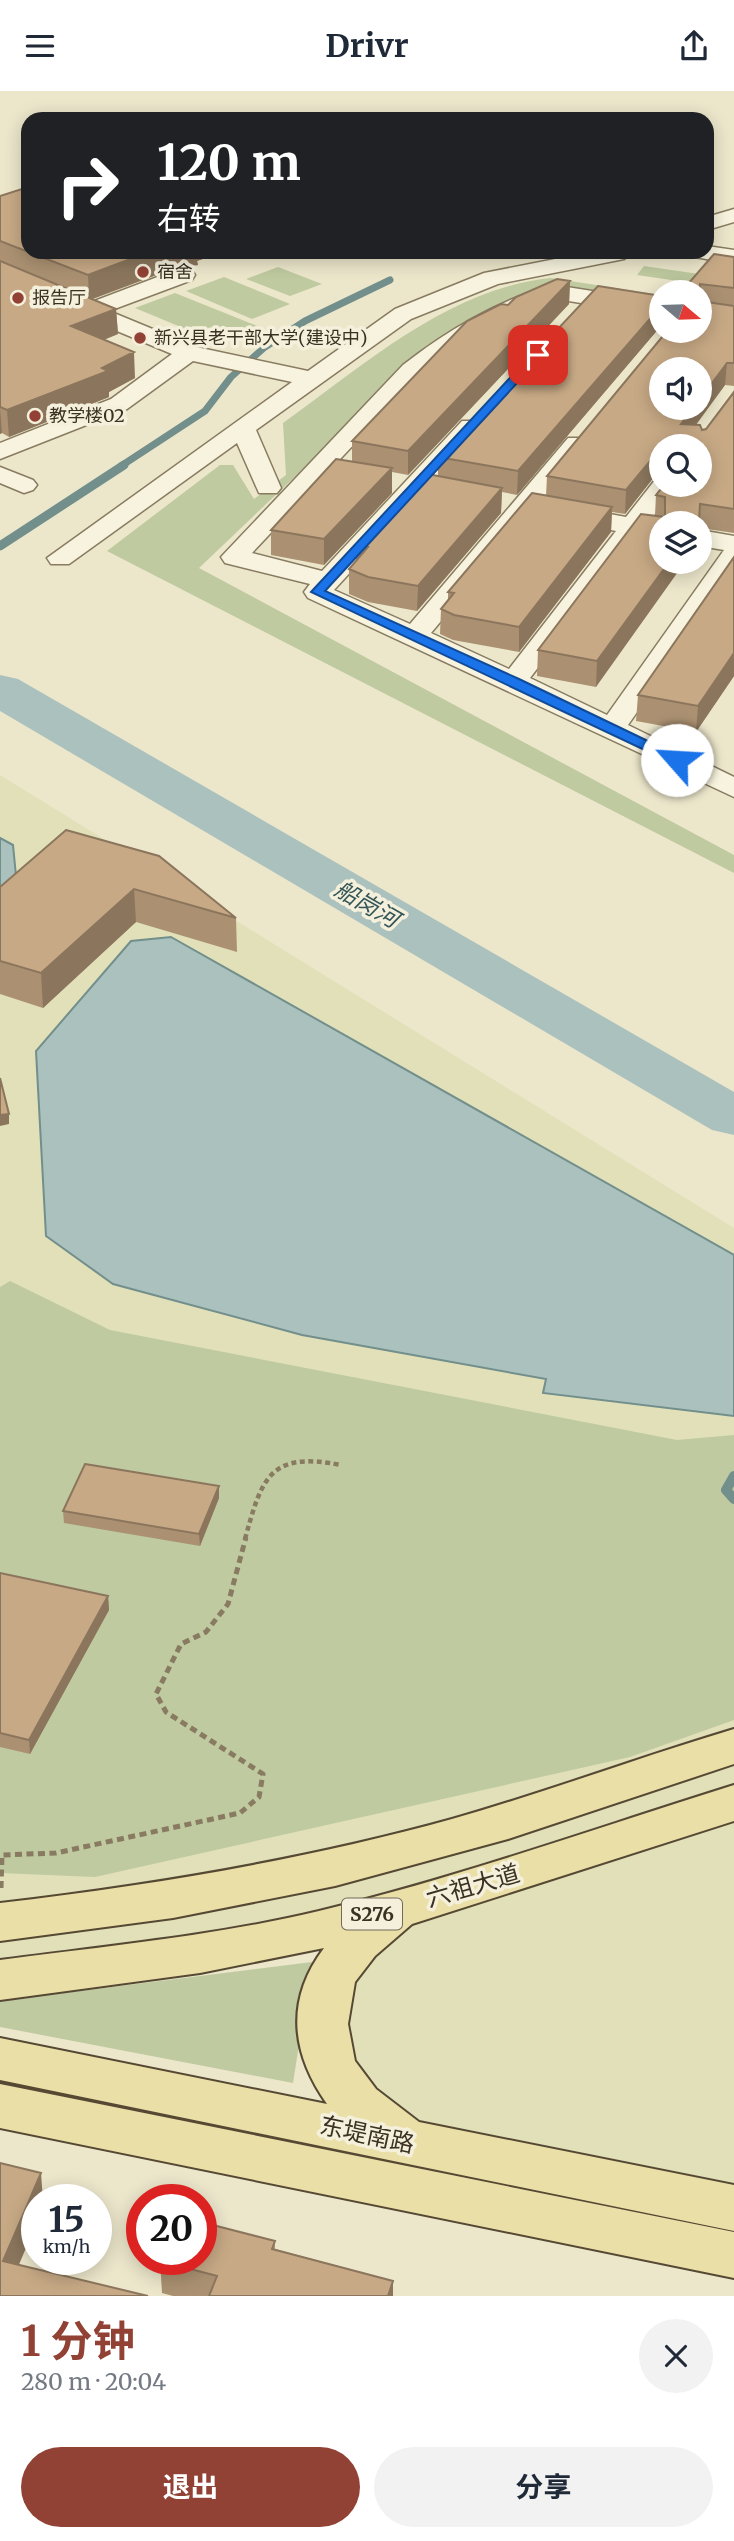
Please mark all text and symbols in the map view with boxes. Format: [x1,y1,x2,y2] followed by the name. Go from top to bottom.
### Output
[325,26,409,66] text: Drivr
[21,27,59,65] icon: menu
[675,27,713,65] icon: share
[157,132,301,193] text: 120 m
[42,140,133,231] icon: right
[157,199,221,239] text: 右转
[157,260,193,283] place label: 宿舍
[135,264,151,280] marker: 宿舍
[649,280,712,343] north arrow
[649,280,712,574] map controls
[32,286,86,309] place label: 报告厅
[10,290,26,306] marker: 报告厅
[508,325,568,385] pin
[154,326,367,349] place label: 新兴县老干部大学(建设中)
[132,330,148,346] marker: 新兴县老干部大学(建设中)
[519,336,557,374] icon: arrive
[649,357,712,420] button: sound
[49,404,125,427] place label: 教学楼02
[27,408,43,424] marker: 教学楼02
[649,434,712,497] button: search
[649,511,712,574] button: layers
[640,723,714,797] position arrow
[330,874,408,935] water label: 船岗河
[422,1857,523,1914] street label: 六祖大道
[342,1899,402,1930] road number: S276
[317,2109,417,2160] street label: 东堤南路
[126,2184,217,2275] speed limit sign: 20
[49,2198,84,2242] text: 15
[43,2235,90,2258] text: km/h
[21,2315,134,2367] text: 1 分钟
[639,2319,713,2393] button: close
[21,2367,166,2396] text: 280 m · 20:04
[21,2447,360,2527] button: 退出
[374,2447,713,2527] button: 分享

